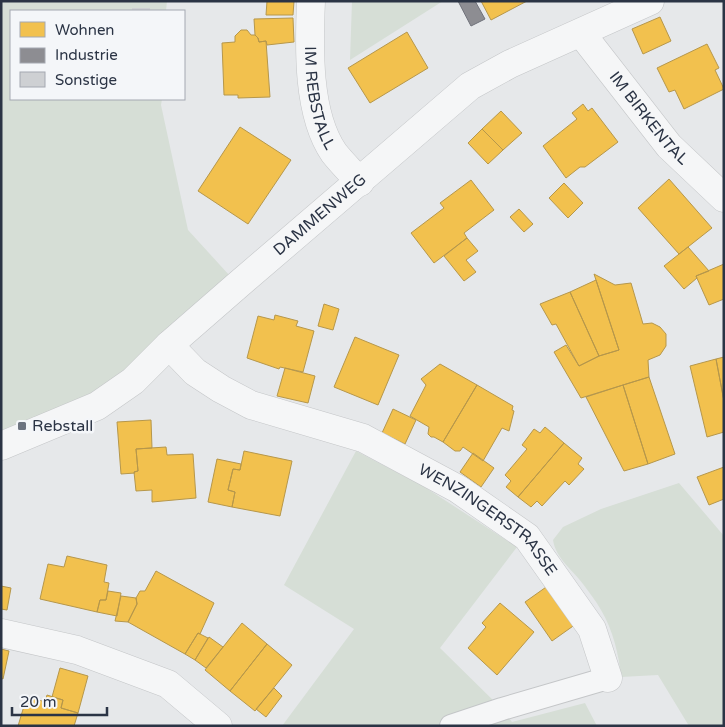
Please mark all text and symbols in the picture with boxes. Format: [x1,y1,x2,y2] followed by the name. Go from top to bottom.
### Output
[10,10,185,100] legend
[55,21,115,39] text: Wohnen
[55,46,118,64] text: Industrie
[300,46,340,153] street label: IM REBSTALL
[605,67,693,169] street label: IM BIRKENTAL
[55,71,117,89] text: Sonstige
[269,169,370,260] street label: DAMMENWEG
[32,416,93,436] place label: Rebstall
[16,420,28,432] marker: Rebstall
[415,460,561,580] street label: WENZINGERSTRASSE
[12,684,108,716] scale bar
[20,693,57,711] text: 20 m

